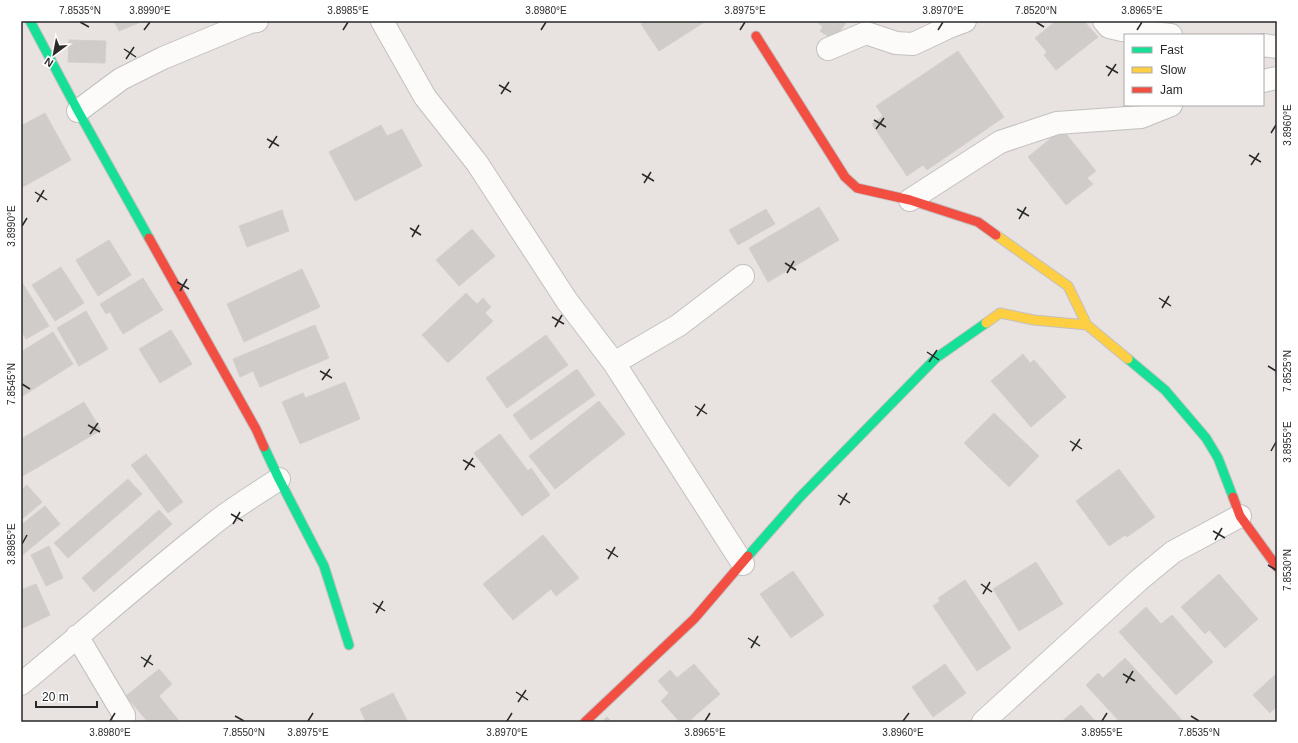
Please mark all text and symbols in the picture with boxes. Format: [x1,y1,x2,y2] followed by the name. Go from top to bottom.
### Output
[59,5,101,16] text: 7.8535°N
[129,5,171,16] text: 3.8990°E
[327,5,369,16] text: 3.8985°E
[525,5,567,16] text: 3.8980°E
[724,5,766,16] text: 3.8975°E
[922,5,964,16] text: 3.8970°E
[1015,5,1057,16] text: 7.8520°N
[1121,5,1163,16] text: 3.8965°E
[34,34,74,74] north arrow
[1124,34,1264,106] legend
[1160,43,1184,57] text: Fast
[42,55,55,70] text: N
[1160,63,1186,77] text: Slow
[1160,83,1183,97] text: Jam
[1282,104,1293,146] text: 3.8960°E
[6,205,17,247] text: 3.8990°E
[1282,350,1293,392] text: 7.8525°N
[6,363,17,405] text: 7.8545°N
[1282,421,1293,463] text: 3.8955°E
[6,523,17,565] text: 3.8985°E
[1282,549,1293,591] text: 7.8530°N
[36,683,97,709] scale bar
[42,690,69,704] text: 20 m
[89,727,131,738] text: 3.8980°E
[223,727,265,738] text: 7.8550°N
[287,727,329,738] text: 3.8975°E
[486,727,528,738] text: 3.8970°E
[684,727,726,738] text: 3.8965°E
[882,727,924,738] text: 3.8960°E
[1081,727,1123,738] text: 3.8955°E
[1178,727,1220,738] text: 7.8535°N

